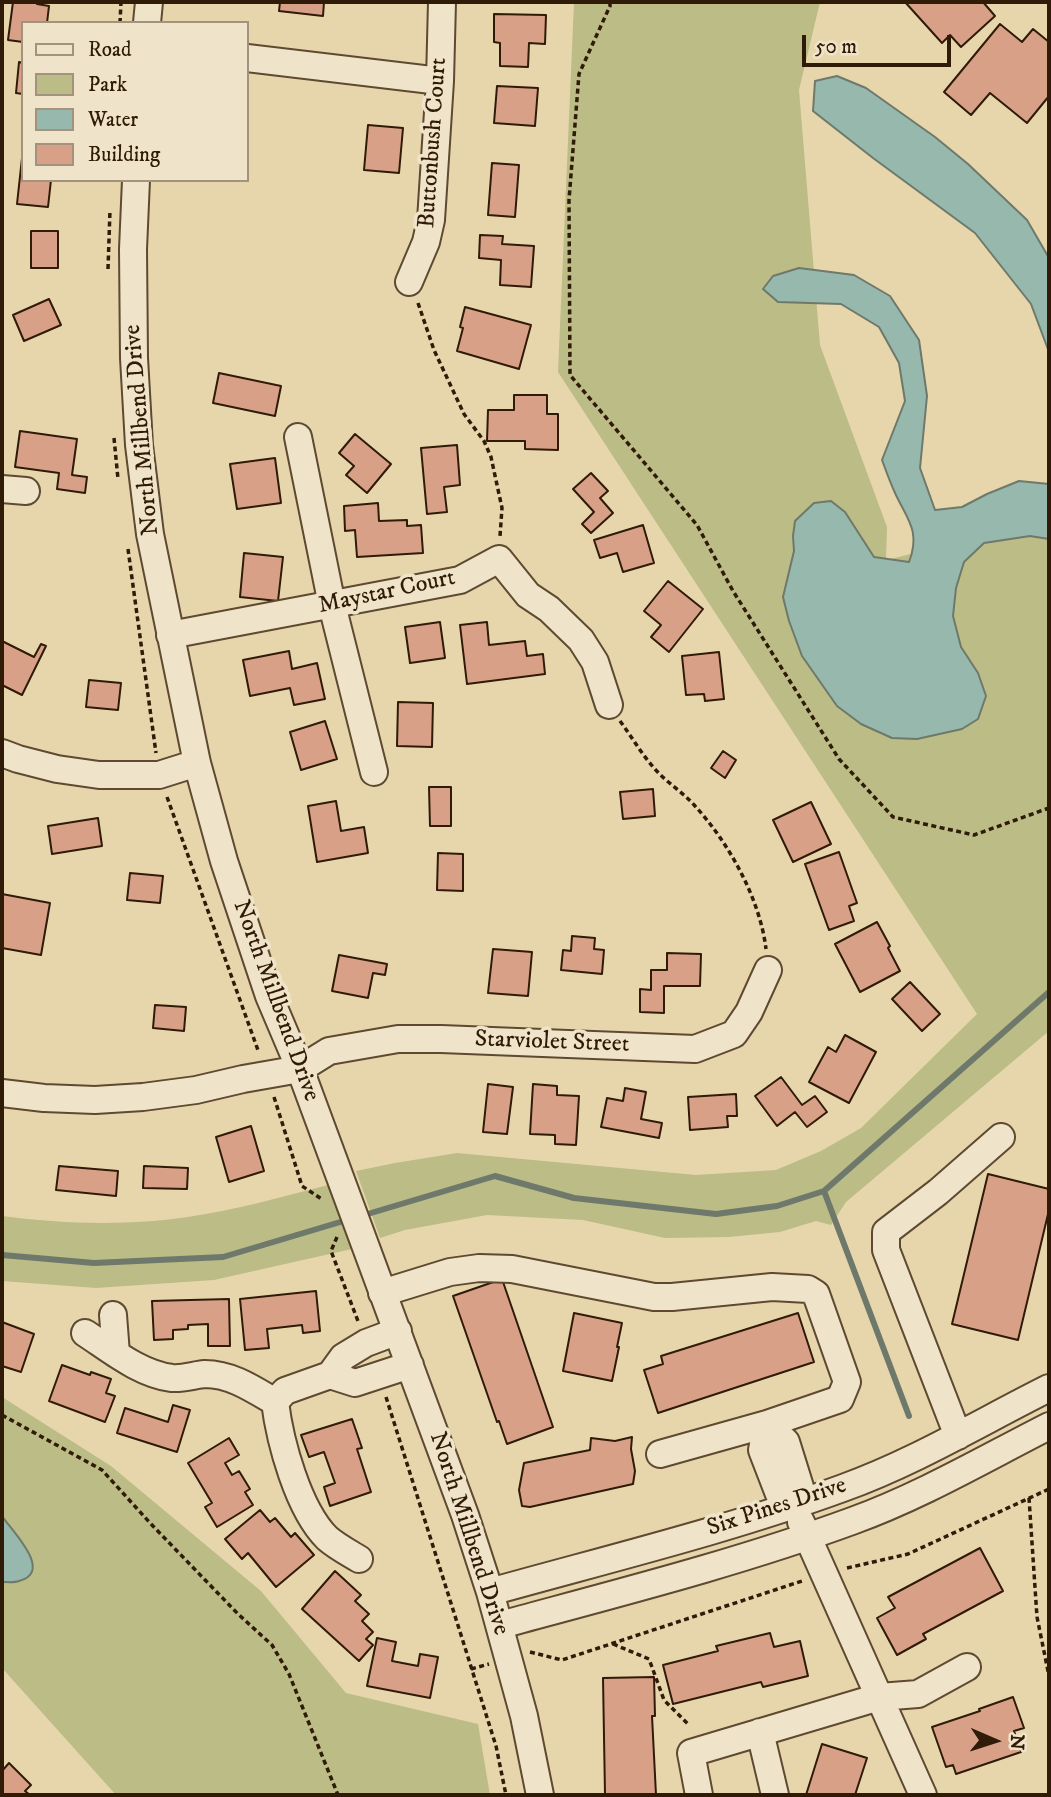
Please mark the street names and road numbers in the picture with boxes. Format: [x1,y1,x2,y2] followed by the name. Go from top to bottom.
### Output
[414,57,454,229] street label: Buttonbush Court
[119,323,167,537] street label: North Millbend Drive
[316,564,458,622] street label: Maystar Court
[225,897,325,1105] street label: North Millbend Drive
[474,1026,630,1060] street label: Starviolet Street
[422,1429,514,1639] street label: North Millbend Drive
[704,1472,850,1544] street label: Six Pines Drive

